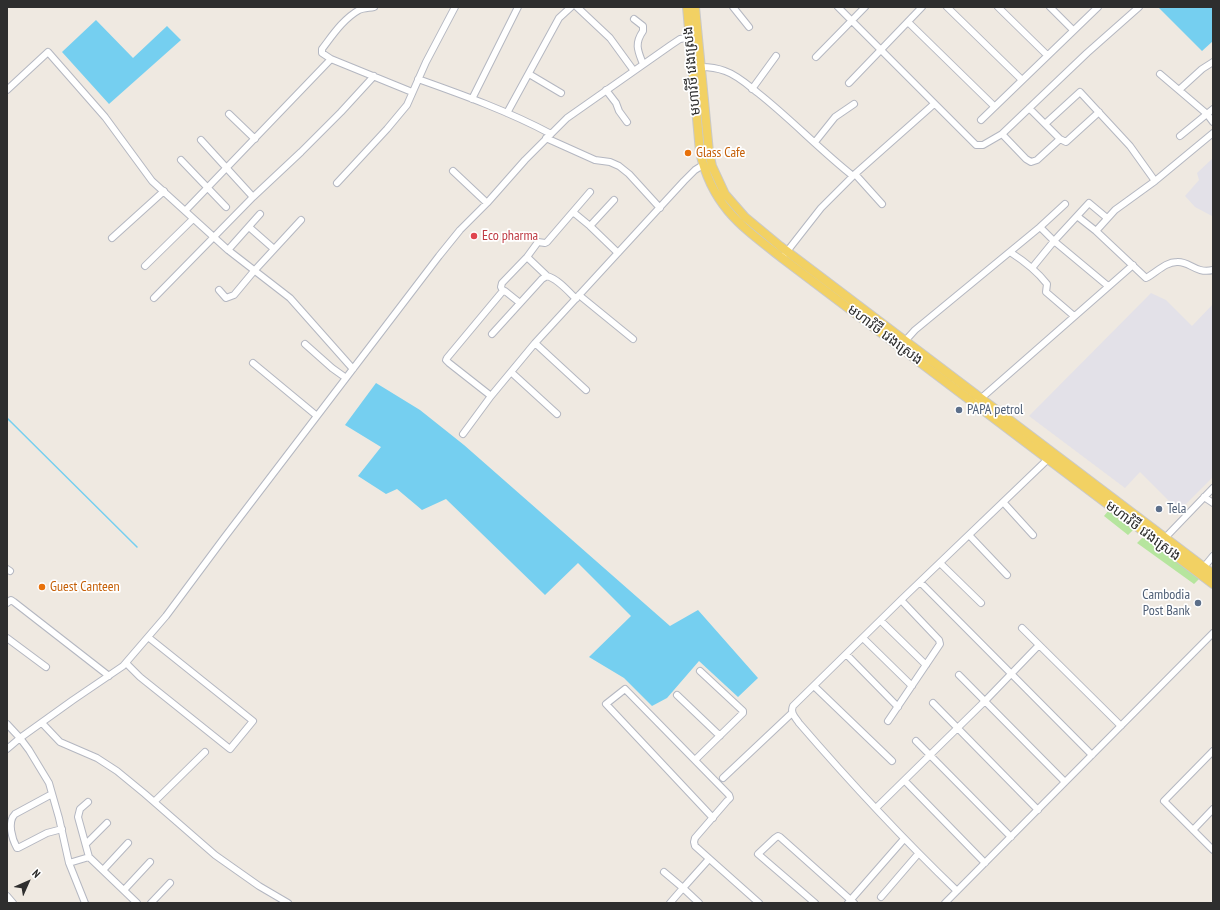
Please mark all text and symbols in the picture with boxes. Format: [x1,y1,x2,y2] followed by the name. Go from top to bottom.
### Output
[680,26,704,116] street label: មហាវិថី វេងស្រេង
[696,145,745,161] place label: Glass Cafe
[683,148,693,158] marker: Glass Cafe
[482,228,538,244] place label: Eco pharma
[469,231,479,241] marker: Eco pharma
[844,301,926,369] street label: មហាវិថី វេងស្រេង
[967,402,1023,418] place label: PAPA petrol
[954,405,964,415] marker: PAPA petrol
[1102,497,1184,565] street label: មហាវិថី វេងស្រេង
[1167,501,1186,517] place label: Tela
[1154,504,1164,514] marker: Tela
[50,579,120,595] place label: Guest Canteen
[37,582,47,592] marker: Guest Canteen
[1142,587,1190,620] place label: Cambodia Post Bank
[1193,598,1203,608] marker: Cambodia Post Bank
[8,862,48,902] north arrow
[29,866,44,881] text: N

